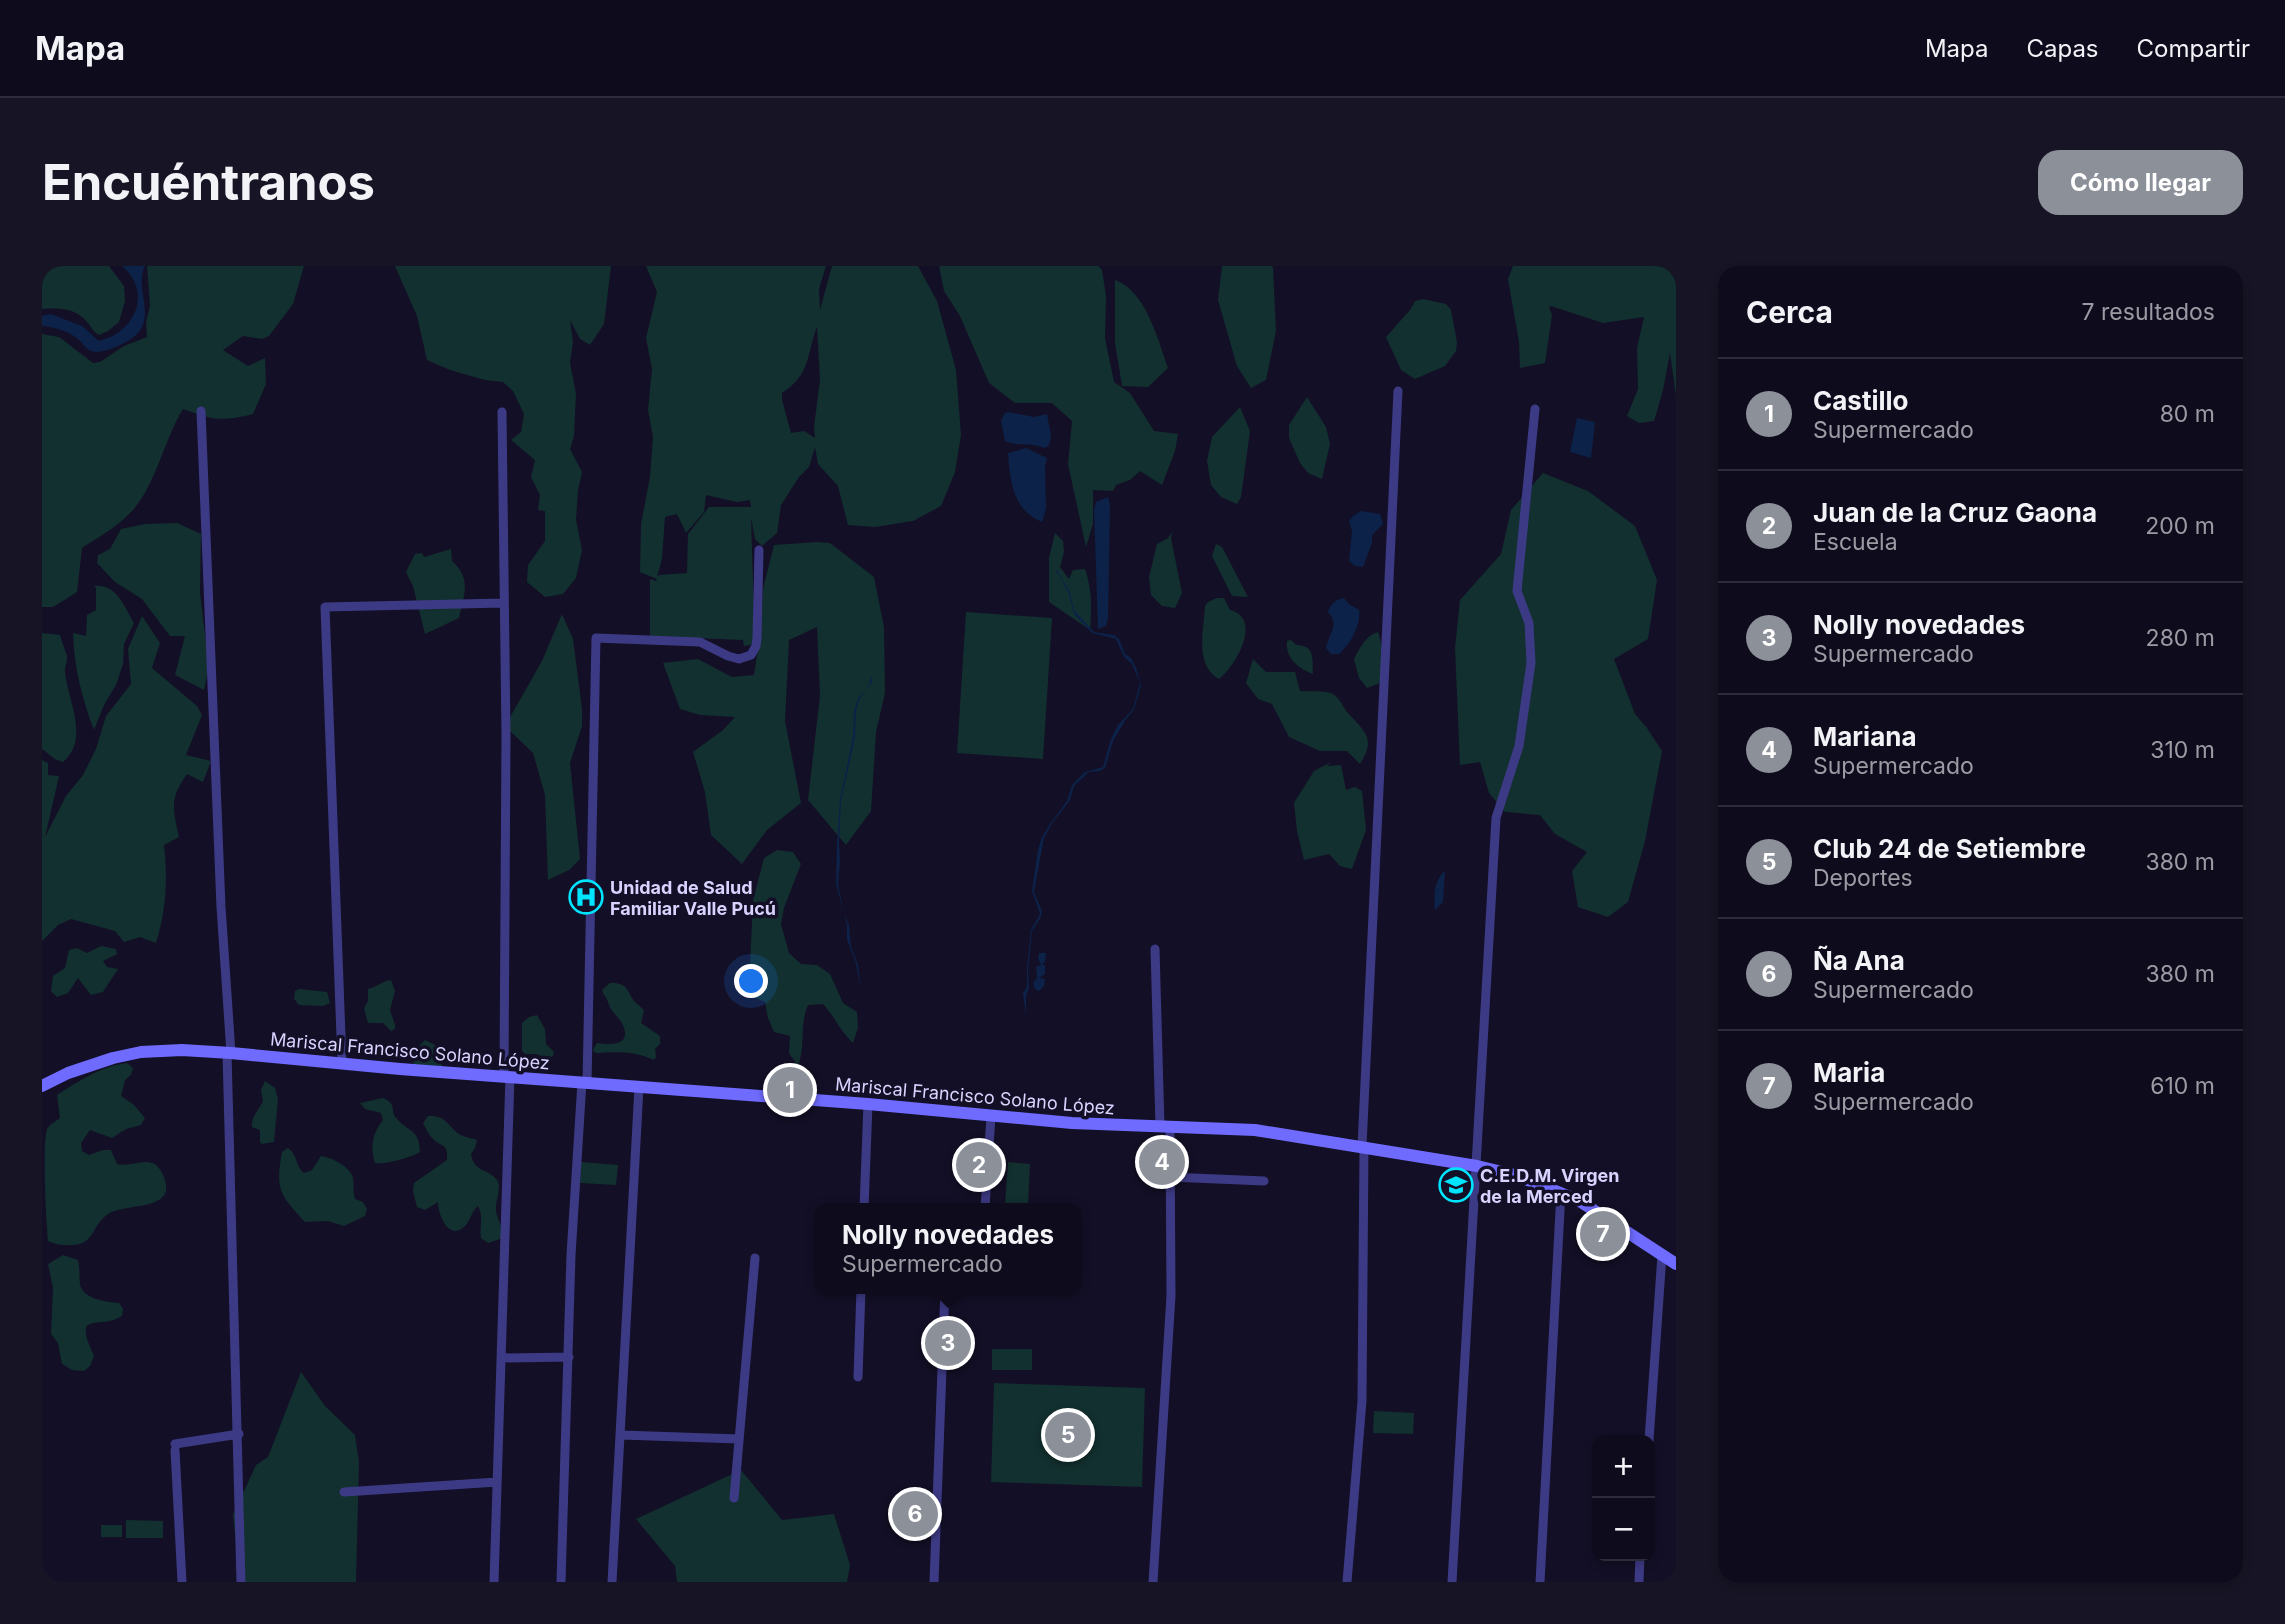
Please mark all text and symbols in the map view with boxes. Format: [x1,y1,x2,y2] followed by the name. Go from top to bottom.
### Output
[35,28,125,68] text: Mapa
[1925,34,1988,63] text: Mapa
[2026,34,2099,63] text: Capas
[2137,34,2250,63] text: Compartir
[2038,150,2243,215] button: Cómo llegar
[42,153,375,212] text: Encuéntranos
[1746,294,1833,330] text: Cerca
[2082,298,2215,326] text: 7 resultados
[1813,385,1909,416] text: Castillo
[1764,400,1774,428] text: 1
[2160,400,2215,428] text: 80 m
[1813,416,1974,444] text: Supermercado
[1813,497,2097,528] text: Juan de la Cruz Gaona
[1762,512,1776,540] text: 2
[2145,512,2215,540] text: 200 m
[1813,528,1898,556] text: Escuela
[1813,609,2025,640] text: Nolly novedades
[1762,624,1776,652] text: 3
[2146,624,2215,652] text: 280 m
[1813,640,1974,668] text: Supermercado
[1813,721,1917,752] text: Mariana
[1761,736,1777,764] text: 4
[2150,736,2215,764] text: 310 m
[1813,752,1974,780] text: Supermercado
[1813,833,2086,864] text: Club 24 de Setiembre
[1762,848,1776,876] text: 5
[2145,848,2215,876] text: 380 m
[1813,864,1913,892] text: Deportes
[610,877,776,919] place label: Unidad de Salud Familiar Valle Pucú
[567,878,605,916] hospital icon: Unidad de Salud Familiar Valle Pucú
[1813,945,1905,976] text: Ña Ana
[1762,960,1776,988] text: 6
[2145,960,2215,988] text: 380 m
[734,964,768,998] your location
[1813,976,1974,1004] text: Supermercado
[269,1028,551,1074] street label: Mariscal Francisco Solano López
[1813,1057,1885,1088] text: Maria
[767,1064,813,1116] pin: 1
[1762,1072,1776,1100] text: 7
[2150,1072,2215,1100] text: 610 m
[834,1073,1116,1119] street label: Mariscal Francisco Solano López
[1813,1088,1974,1116] text: Supermercado
[1139,1136,1185,1188] pin: 4
[956,1139,1002,1191] pin: 2
[1480,1165,1620,1207] place label: C.E.D.M. Virgen de la Merced
[1437,1166,1475,1204] school or university icon: C.E.D.M. Virgen de la Merced
[815,1203,1081,1294] popup
[1580,1208,1626,1260] pin: 7
[842,1219,1054,1250] text: Nolly novedades
[842,1250,1003,1278] text: Supermercado
[925,1317,971,1369] pin: 3
[1045,1409,1091,1461] pin: 5
[1592,1435,1655,1561] map controls
[1592,1435,1655,1498] button: +
[892,1488,938,1540] pin: 6
[1592,1498,1655,1561] button: −

